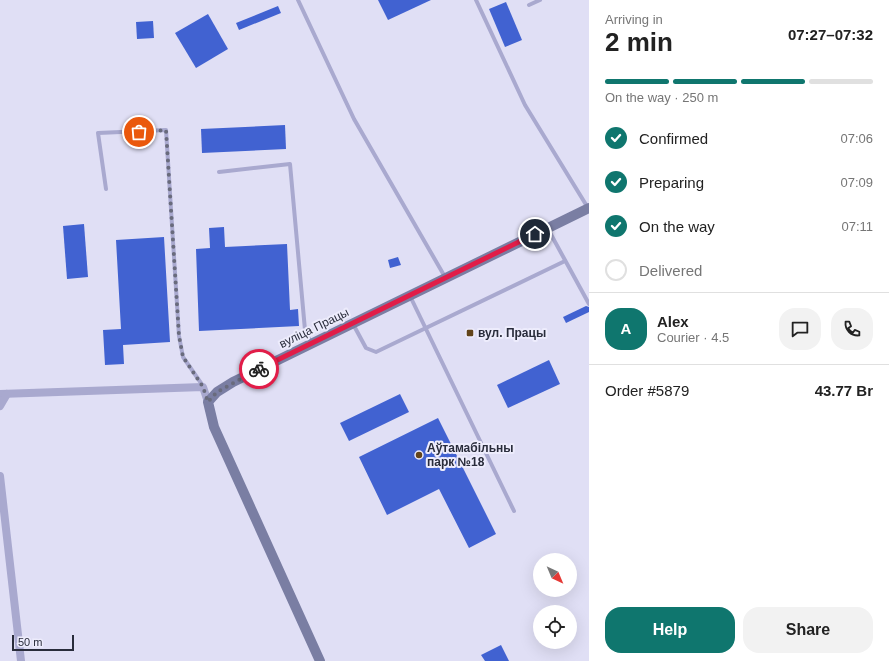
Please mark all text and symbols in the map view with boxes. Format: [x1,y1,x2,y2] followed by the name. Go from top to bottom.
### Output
[605,12,663,27] text: Arriving in
[788,26,873,43] text: 07:27–07:32
[605,27,673,57] text: 2 min
[605,90,718,105] text: On the way · 250 m
[122,115,156,149] pin
[128,121,150,143] icon: bag
[605,127,627,149] icon: check
[639,130,708,147] text: Confirmed
[840,131,873,146] text: 07:06
[605,171,627,193] icon: check
[639,174,704,191] text: Preparing
[840,175,873,190] text: 07:09
[605,215,627,237] icon: check
[518,217,552,251] pin
[639,218,715,235] text: On the way
[841,219,873,234] text: 07:11
[524,223,546,245] icon: home
[639,262,702,279] text: Delivered
[277,305,351,351] street label: вуліца Працы
[779,308,821,350] button: chat
[831,308,873,350] button: phone
[657,313,689,330] text: Alex
[621,320,631,337] text: A
[478,326,546,340] place label: вул. Працы
[465,328,475,338] marker: вул. Працы
[657,330,729,345] text: Courier · 4.5
[239,349,279,389] courier
[248,358,270,380] icon: bike
[605,382,689,399] text: Order #5879
[815,382,873,399] text: 43.77 Br
[427,441,514,469] place label: Аўтамабільны парк №18
[414,450,424,460] marker: Аўтамабільны парк №18
[533,553,577,597] north arrow
[533,553,577,649] map controls
[533,605,577,649] button: locate
[605,607,735,653] button: Help
[743,607,873,653] button: Share
[12,633,74,652] scale bar
[18,636,42,648] text: 50 m

